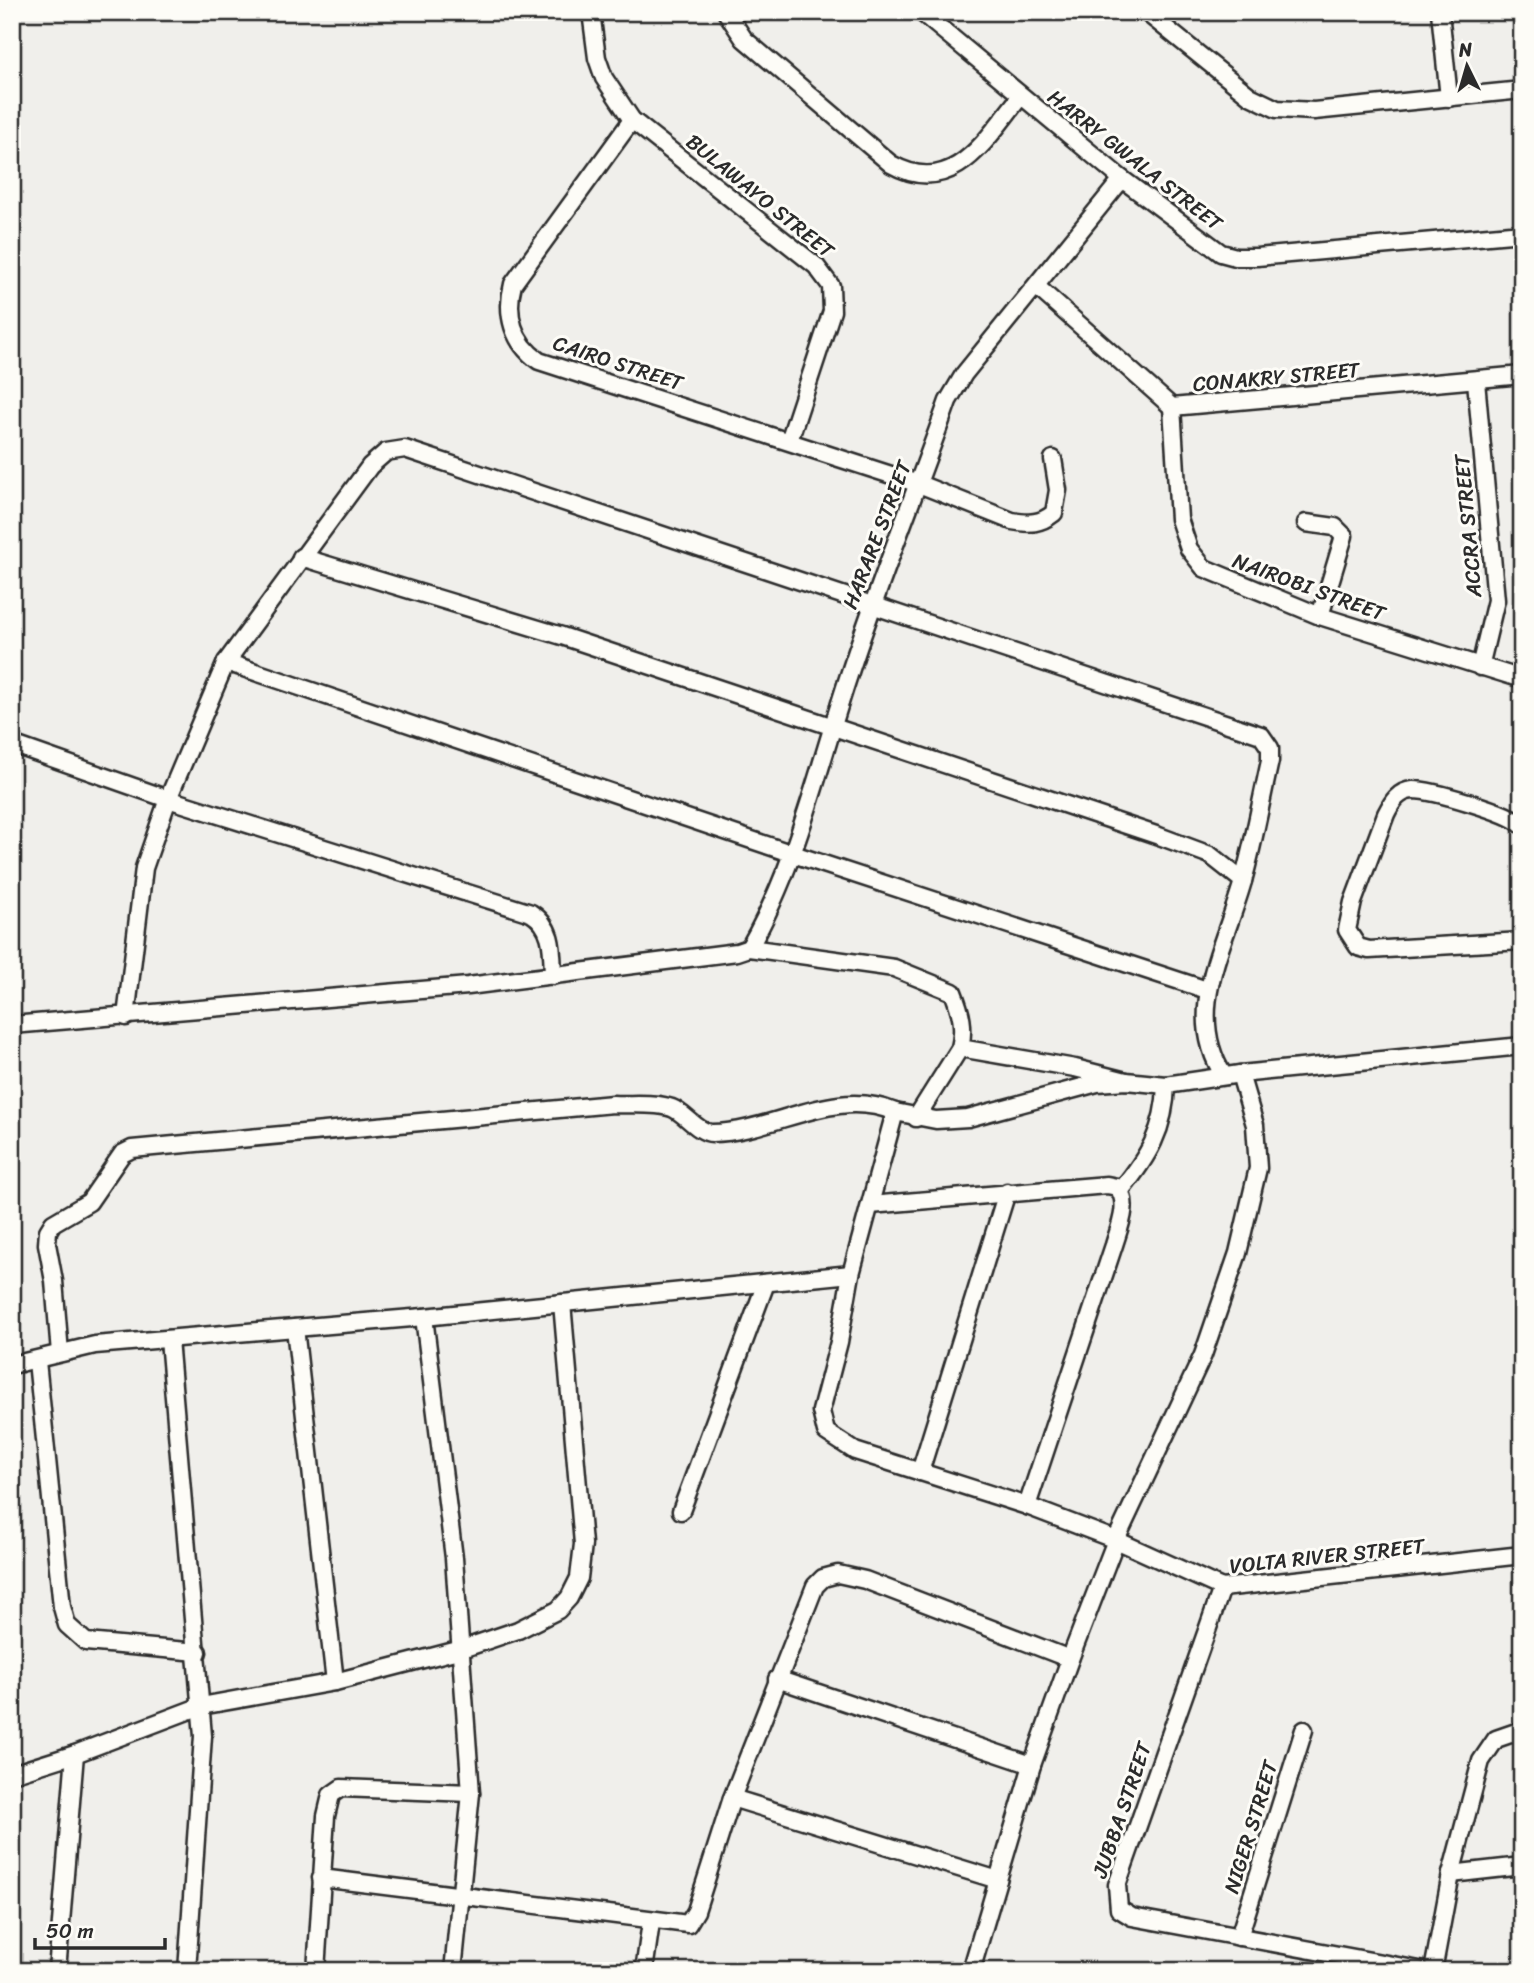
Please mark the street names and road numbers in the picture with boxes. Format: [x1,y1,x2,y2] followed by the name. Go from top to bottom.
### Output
[1039,79,1233,242] street label: HARRY GWALA STREET
[677,124,844,269] street label: BULAWAYO STREET
[548,324,689,402] street label: CAIRO STREET
[1191,351,1362,403] street label: CONAKRY STREET
[1443,452,1493,600] street label: ACCRA STREET
[831,454,923,615] street label: HARARE STREET
[1227,542,1392,633] street label: NAIROBI STREET
[1228,1527,1428,1585] street label: VOLTA RIVER STREET
[1081,1736,1163,1884] street label: JUBBA STREET
[1213,1754,1290,1898] street label: NIGER STREET

